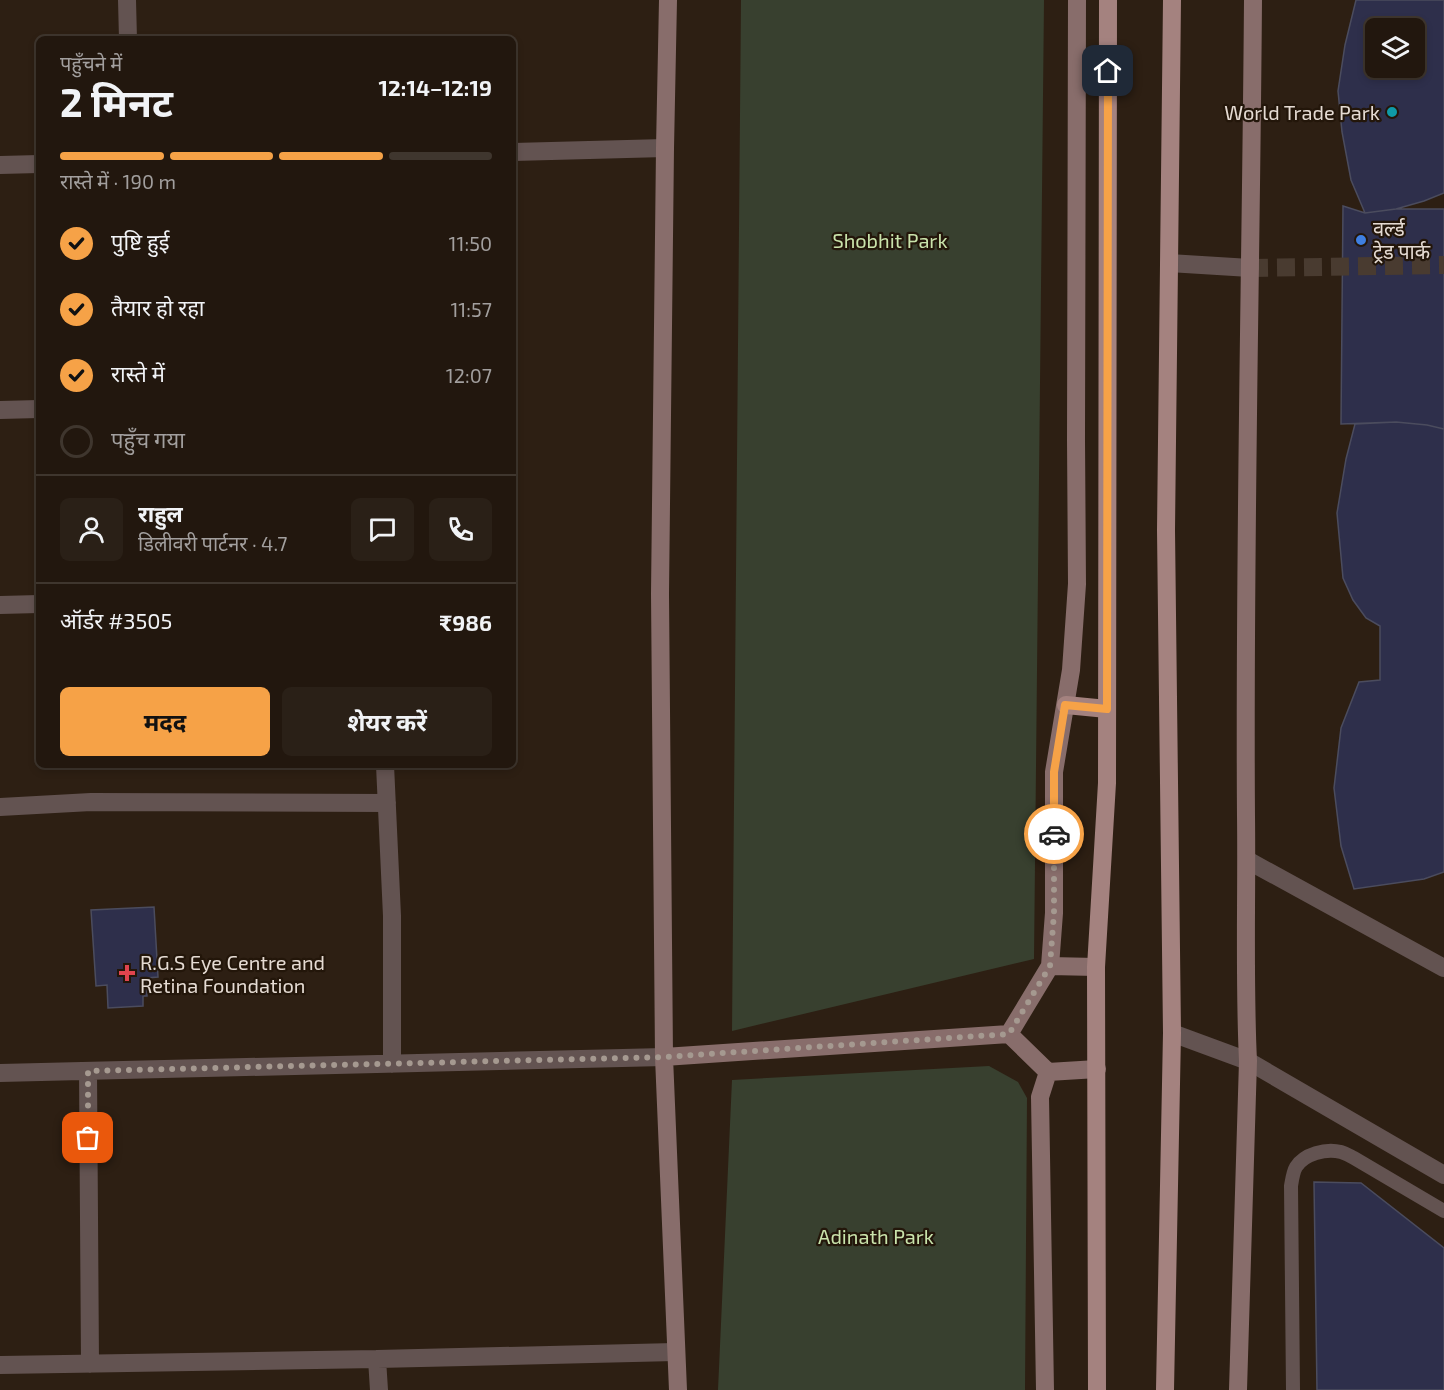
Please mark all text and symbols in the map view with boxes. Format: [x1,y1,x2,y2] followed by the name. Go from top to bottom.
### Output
[1365,18,1425,78] map controls
[1365,18,1425,78] button: layers
[1082,45,1133,96] pin
[60,51,122,75] text: पहुँचने में
[1091,54,1124,87] icon: home
[379,74,492,100] text: 12:14–12:19
[60,78,173,125] text: 2 मिनट
[1224,100,1380,124] place label: World Trade Park
[1385,105,1399,119] marker: World Trade Park
[60,169,176,193] text: रास्ते में · 190 m
[1373,216,1431,264] place label: वर्ल्ड ट्रेड पार्क
[60,227,93,260] icon: check
[111,228,169,254] text: पुष्टि हुई
[832,228,948,252] park label: Shobhit Park
[449,231,492,255] text: 11:50
[1354,233,1368,247] marker: वर्ल्ड ट्रेड पार्क
[60,293,93,326] icon: check
[111,294,205,320] text: तैयार हो रहा
[450,297,492,321] text: 11:57
[60,359,93,392] icon: check
[111,360,165,386] text: रास्ते में
[446,363,492,387] text: 12:07
[111,426,185,452] text: पहुँच गया
[60,498,123,561] button: person
[351,498,414,561] button: chat
[429,498,492,561] button: phone
[138,500,183,526] text: राहुल
[138,531,288,555] text: डिलीवरी पार्टनर · 4.7
[60,607,172,633] text: ऑर्डर #3505
[439,609,492,635] text: ₹986
[60,687,270,756] button: मदद
[282,687,492,756] button: शेयर करें
[1024,804,1084,864] courier
[1038,818,1071,851] icon: car
[140,950,325,997] place label: R.G.S Eye Centre and Retina Foundation
[118,964,136,982] marker: R.G.S Eye Centre and Retina Foundation
[62,1112,113,1163] pin
[71,1121,104,1154] icon: bag
[818,1224,934,1248] park label: Adinath Park

